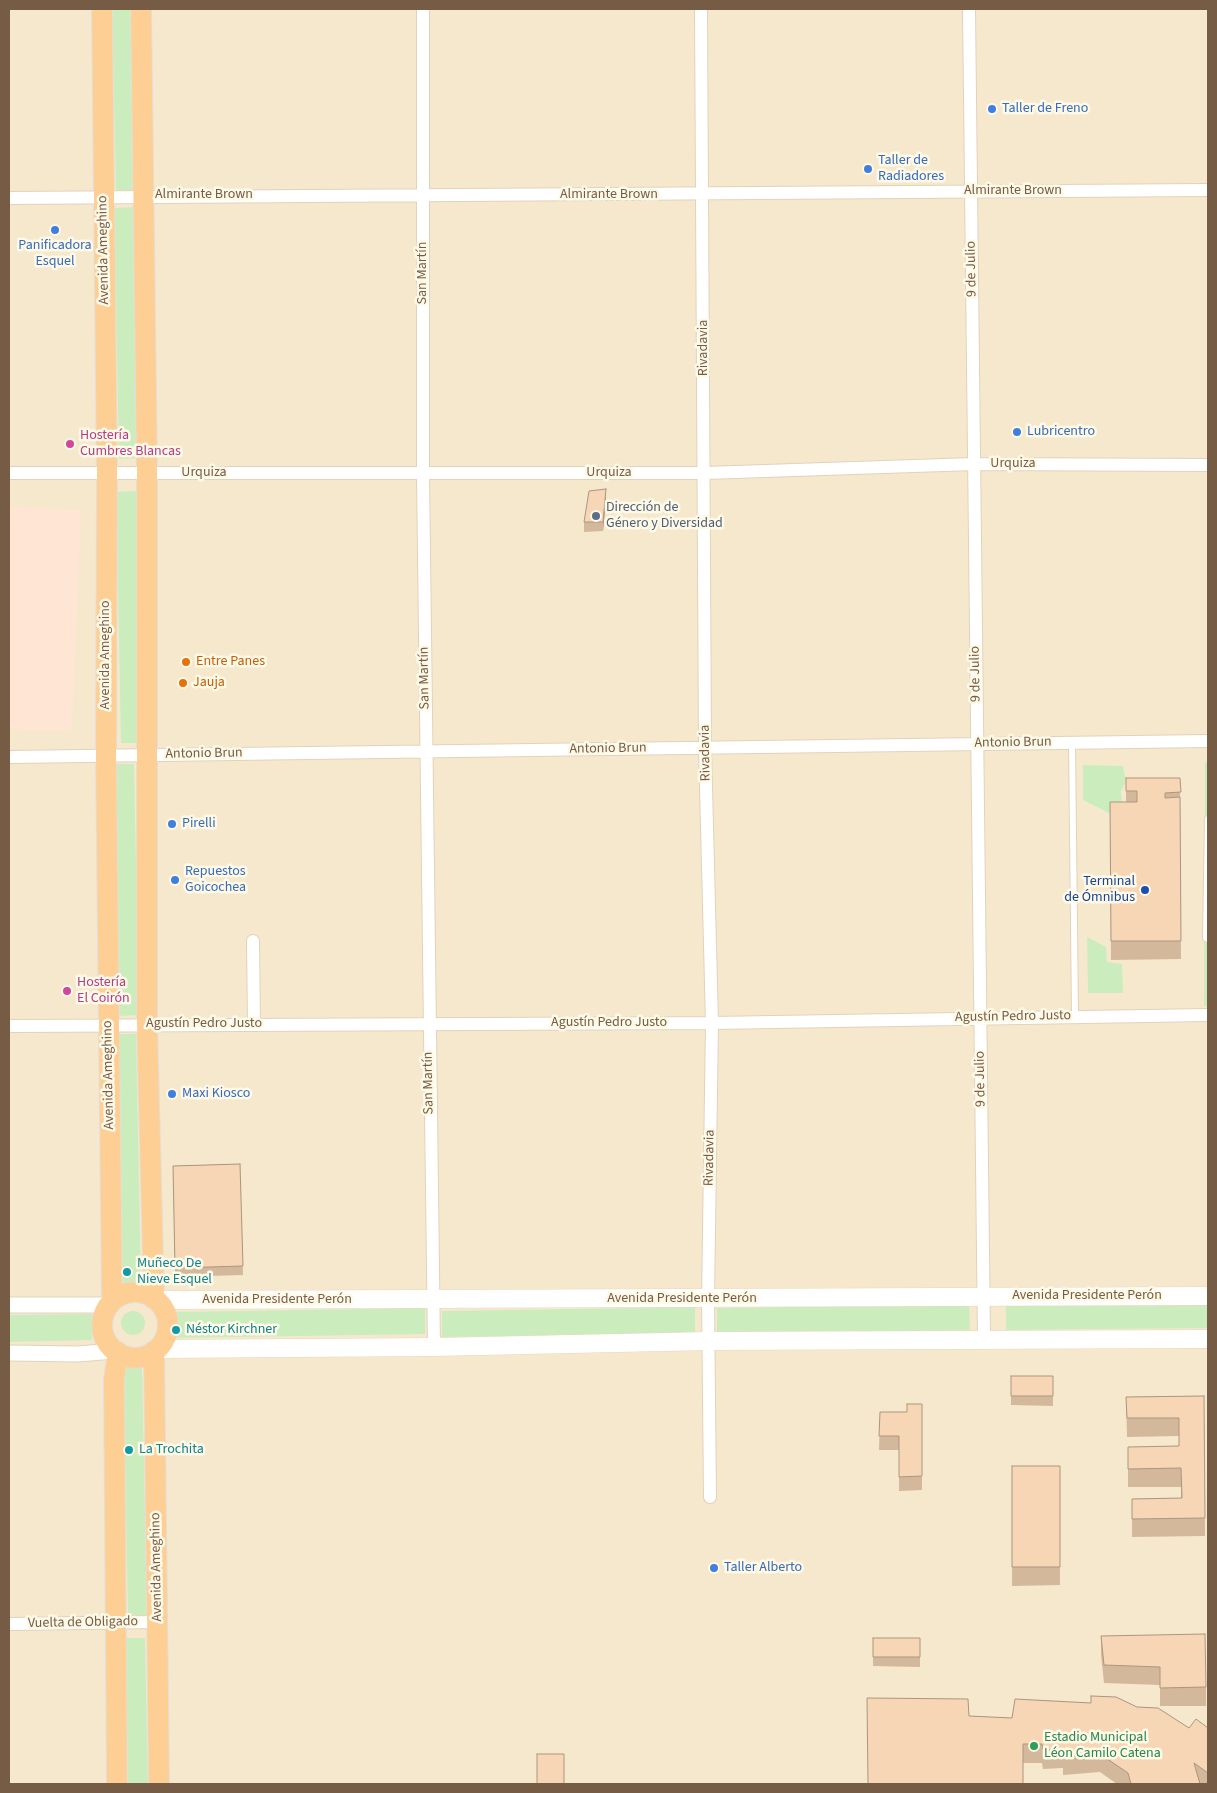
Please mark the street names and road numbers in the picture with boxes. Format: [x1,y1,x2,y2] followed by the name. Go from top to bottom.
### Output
[964,183,1062,199] street label: Almirante Brown
[155,187,253,203] street label: Almirante Brown
[560,187,658,203] street label: Almirante Brown
[95,195,113,305] street label: Avenida Ameghino
[963,241,981,297] street label: 9 de Julio
[415,242,431,304] street label: San Martín
[696,320,712,376] street label: Rivadavia
[990,456,1036,472] street label: Urquiza
[181,465,227,481] street label: Urquiza
[586,465,632,481] street label: Urquiza
[98,600,114,710] street label: Avenida Ameghino
[416,646,434,710] street label: San Martín
[967,646,985,702] street label: 9 de Julio
[697,725,715,781] street label: Rivadavia
[974,734,1052,752] street label: Antonio Brun
[569,740,647,758] street label: Antonio Brun
[165,745,243,763] street label: Antonio Brun
[955,1008,1071,1026] street label: Agustín Pedro Justo
[551,1015,667,1031] street label: Agustín Pedro Justo
[146,1016,262,1032] street label: Agustín Pedro Justo
[100,1020,118,1130] street label: Avenida Ameghino
[420,1051,438,1115] street label: San Martín
[972,1051,990,1107] street label: 9 de Julio
[701,1130,719,1186] street label: Rivadavia
[1012,1288,1162,1304] street label: Avenida Presidente Perón
[607,1291,757,1307] street label: Avenida Presidente Perón
[202,1292,352,1308] street label: Avenida Presidente Perón
[148,1512,166,1622] street label: Avenida Ameghino
[28,1614,138,1632] street label: Vuelta de Obligado

